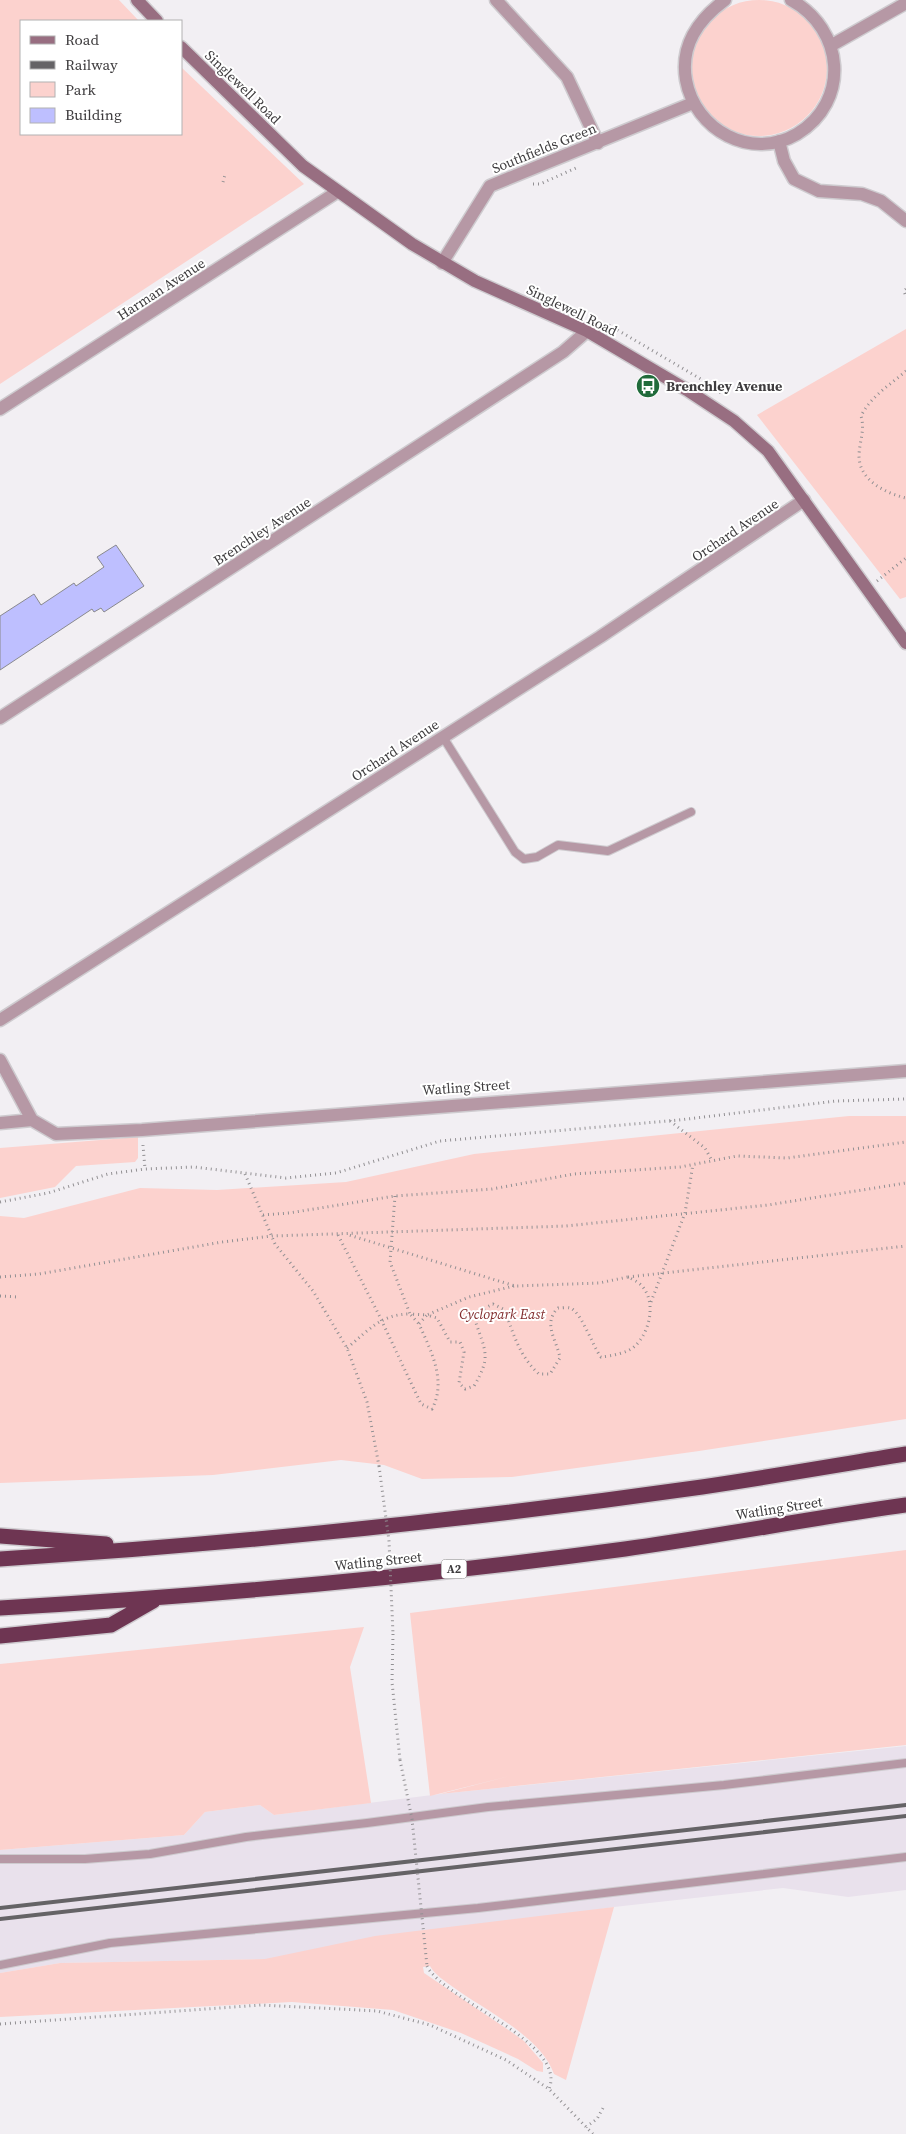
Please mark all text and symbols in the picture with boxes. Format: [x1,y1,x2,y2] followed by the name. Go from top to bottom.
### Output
[20,20,182,135] legend
[65,29,99,50] text: Road
[200,45,286,129] street label: Singlewell Road
[65,54,118,75] text: Railway
[65,79,97,100] text: Park
[65,104,122,125] text: Building
[489,118,600,178] street label: Southfields Green
[113,253,209,325] street label: Harman Avenue
[523,279,621,341] street label: Singlewell Road
[635,373,661,399] bus stop icon: Brenchley Avenue
[666,376,782,396] place label: Brenchley Avenue
[209,492,315,570] street label: Brenchley Avenue
[688,494,782,566] street label: Orchard Avenue
[347,714,443,786] street label: Orchard Avenue
[422,1074,511,1100] street label: Watling Street
[459,1304,546,1324] park label: Cyclopark East
[734,1491,824,1525] street label: Watling Street
[333,1546,423,1576] street label: Watling Street
[442,1560,466,1578] road number: A2

